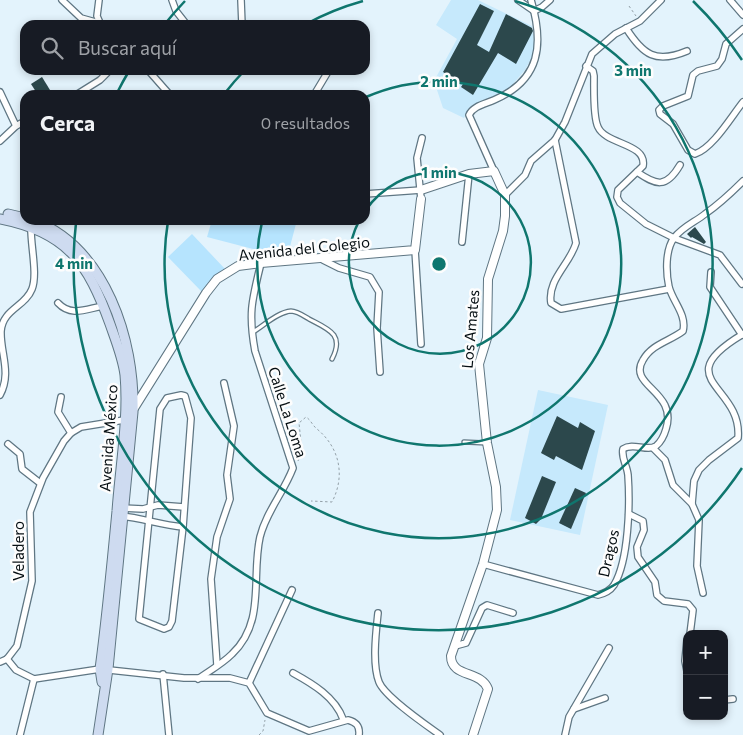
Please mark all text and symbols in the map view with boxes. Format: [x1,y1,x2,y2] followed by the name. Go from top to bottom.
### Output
[20,20,370,75] search box
[38,34,66,62] icon: search
[78,36,177,59] text: Buscar aquí
[614,61,652,79] text: 3 min
[420,72,458,90] text: 2 min
[40,110,95,135] text: Cerca
[261,113,350,132] text: 0 resultados
[421,163,457,181] text: 1 min
[237,232,371,264] street label: Avenida del Colegio
[55,254,93,272] text: 4 min
[430,255,448,273] centre of rings
[458,289,482,369] street label: Los Amates
[265,364,311,460] street label: Calle La Loma
[95,384,121,492] street label: Avenida México
[9,521,27,581] street label: Veladero
[594,527,622,579] street label: Dragos
[683,630,728,720] map controls
[683,630,728,675] button: +
[683,675,728,720] button: −

